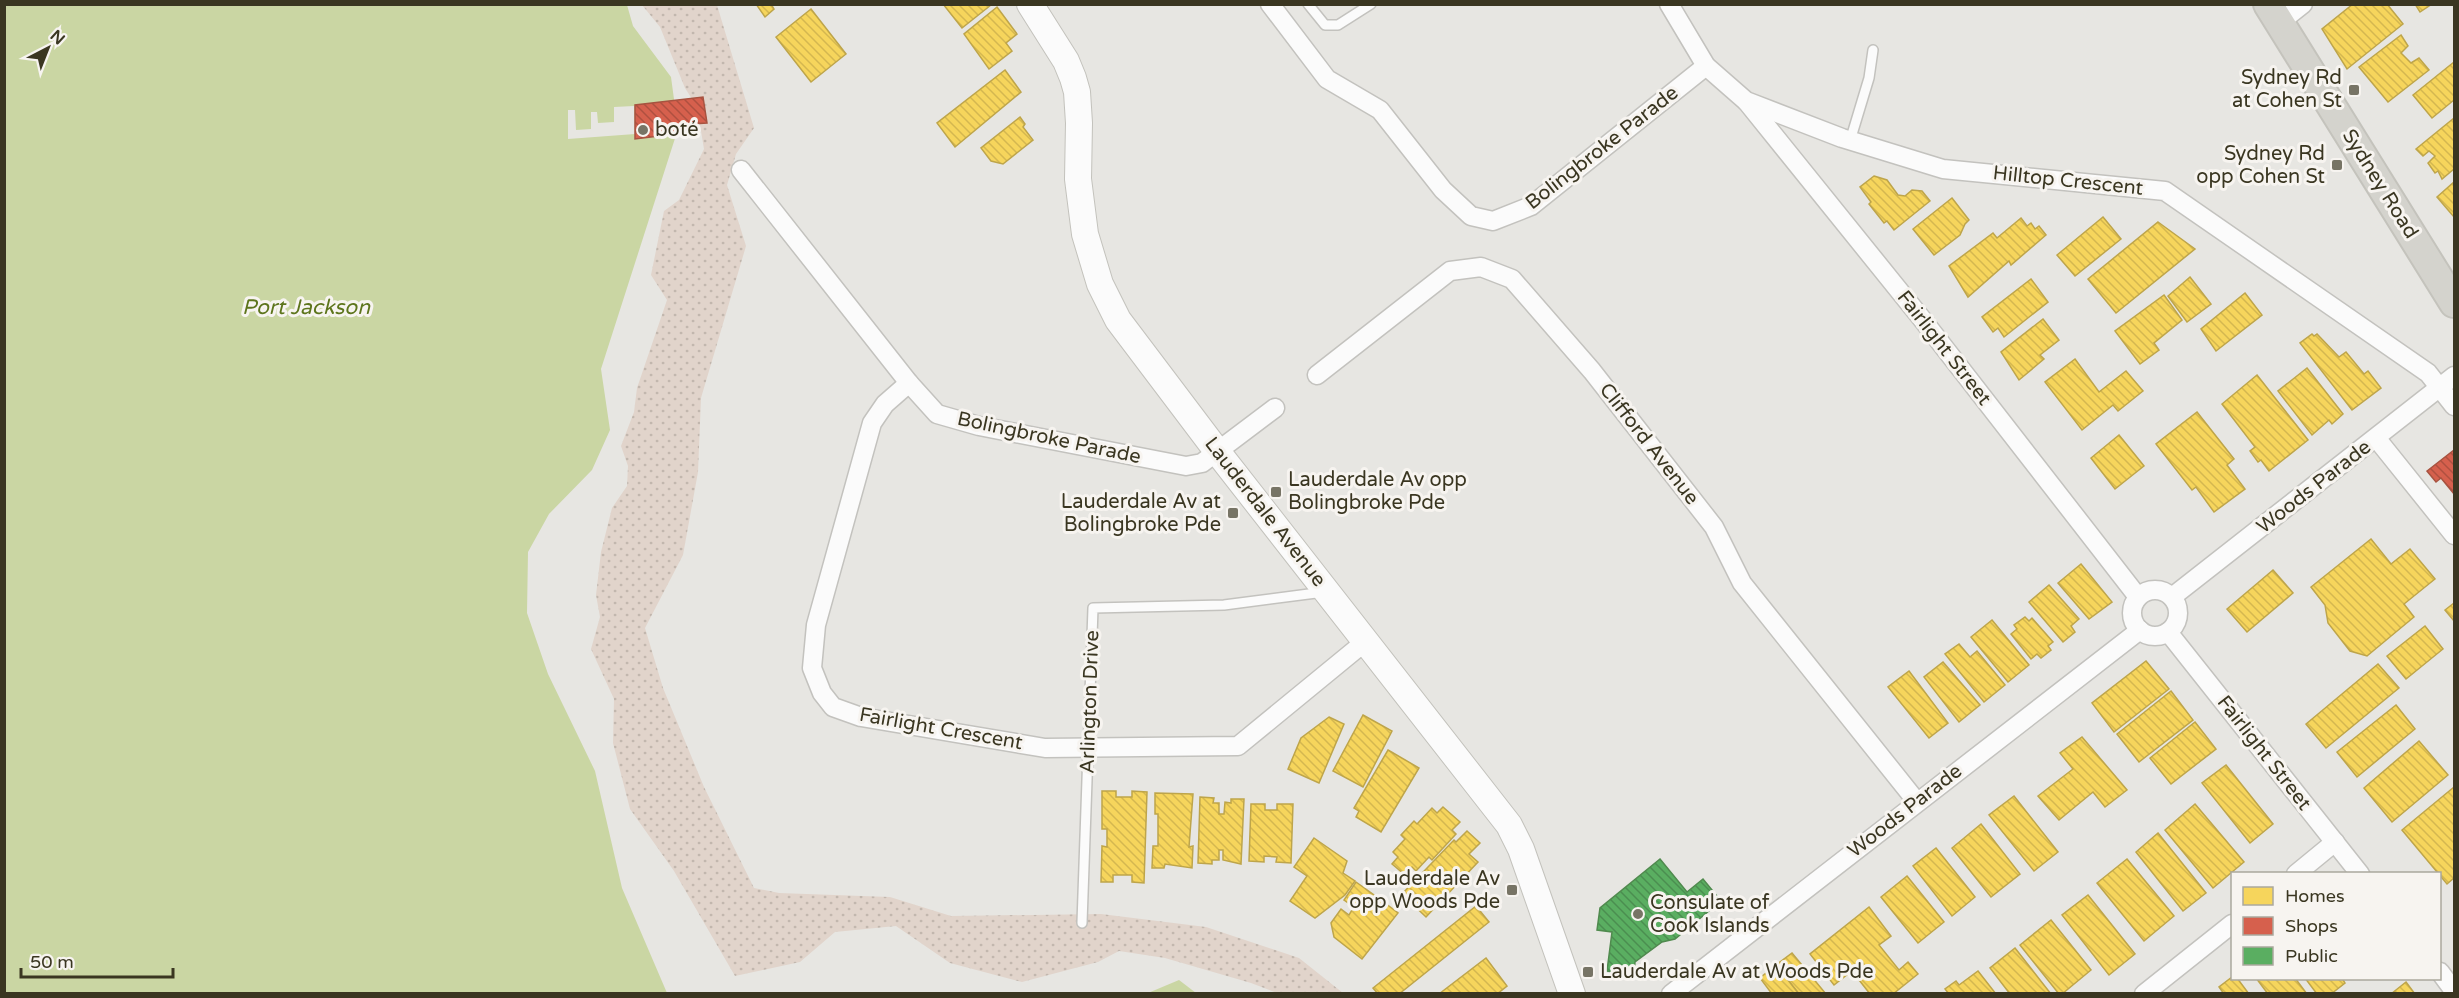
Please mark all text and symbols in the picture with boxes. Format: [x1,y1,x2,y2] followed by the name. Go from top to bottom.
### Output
[18,18,78,78] north arrow
[46,26,69,49] text: N
[2232,66,2342,113] place label: Sydney Rd at Cohen St
[1521,81,1683,215] street label: Bolingbroke Parade
[2347,83,2361,97] marker: Sydney Rd at Cohen St
[655,118,699,142] place label: boté
[636,123,650,137] marker: boté
[2337,125,2423,243] street label: Sydney Road
[2196,142,2325,189] place label: Sydney Rd opp Cohen St
[2330,158,2344,172] marker: Sydney Rd opp Cohen St
[1992,161,2145,201] street label: Hilltop Crescent
[1892,286,1996,410] street label: Fairlight Street
[242,295,371,320] water label: Port Jackson
[1594,378,1704,510] street label: Clifford Avenue
[955,407,1143,469] street label: Bolingbroke Parade
[1199,432,1331,592] street label: Lauderdale Avenue
[2252,435,2376,539] street label: Woods Parade
[1288,468,1467,515] place label: Lauderdale Av opp Bolingbroke Pde
[1269,485,1283,499] marker: Lauderdale Av opp Bolingbroke Pde
[1061,490,1221,537] place label: Lauderdale Av at Bolingbroke Pde
[1226,506,1240,520] marker: Lauderdale Av at Bolingbroke Pde
[1076,630,1104,774] street label: Arlington Drive
[2212,691,2316,815] street label: Fairlight Street
[857,703,1025,755] street label: Fairlight Crescent
[1843,759,1967,863] street label: Woods Parade
[1349,867,1500,914] place label: Lauderdale Av opp Woods Pde
[2231,872,2441,980] legend
[1505,883,1519,897] marker: Lauderdale Av opp Woods Pde
[2285,885,2345,907] text: Homes
[1650,891,1770,938] place label: Consulate of Cook Islands
[1631,907,1645,921] marker: Consulate of Cook Islands
[2285,915,2338,937] text: Shops
[21,941,172,979] scale bar
[2285,945,2338,967] text: Public
[30,951,74,973] text: 50 m
[1600,960,1874,984] place label: Lauderdale Av at Woods Pde
[1581,965,1595,979] marker: Lauderdale Av at Woods Pde

